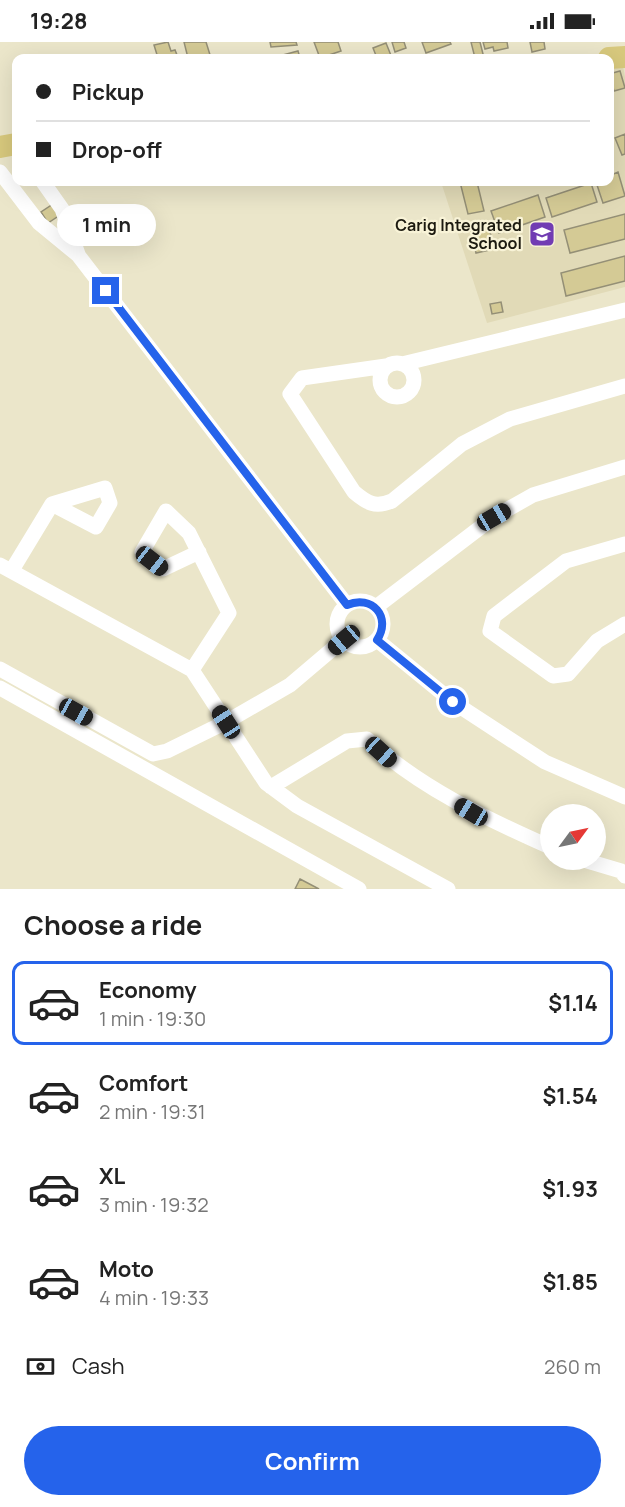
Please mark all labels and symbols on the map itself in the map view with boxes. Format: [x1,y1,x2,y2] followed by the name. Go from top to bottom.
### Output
[57,204,156,246] callout: 1 min
[395,214,522,254] place label: Carig Integrated School
[527,219,557,249] school or university icon: Carig Integrated School
[92,277,119,304] route end
[474,500,514,534] car
[132,543,172,579] car
[324,622,364,658] car
[439,688,466,715] route start
[56,695,96,729] car
[209,702,243,742] car
[362,733,400,771] car
[451,795,491,829] car
[540,804,606,870] north arrow

